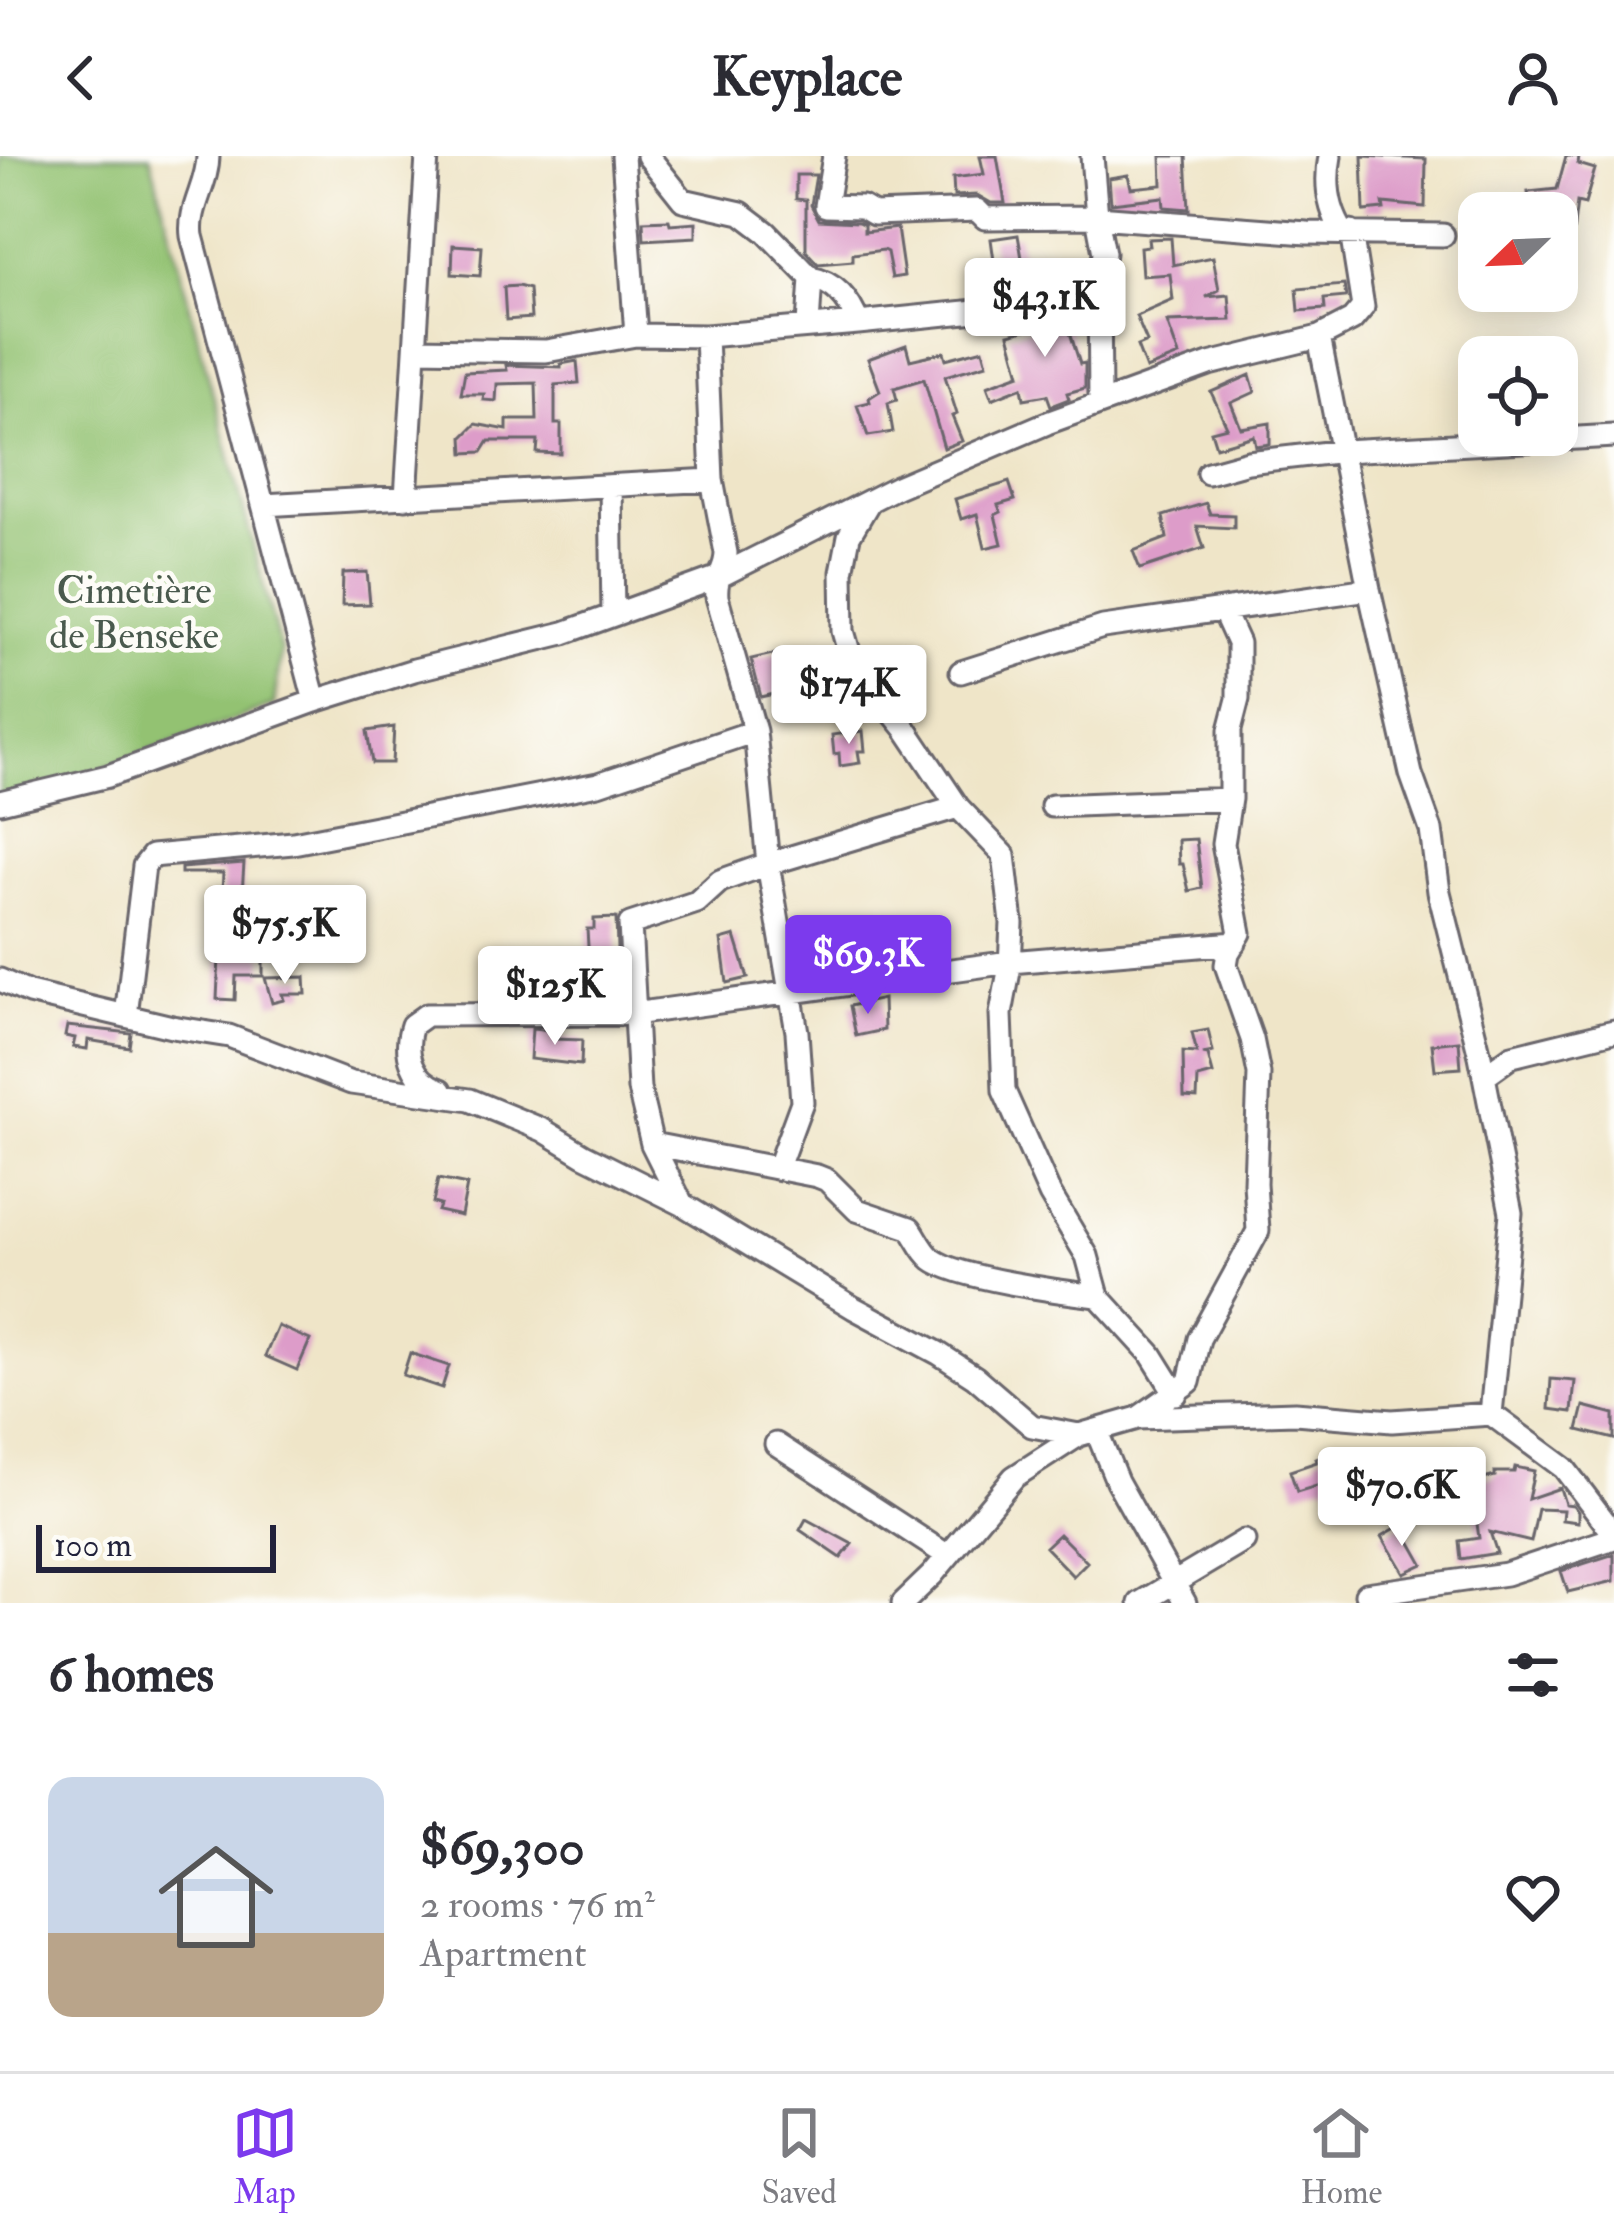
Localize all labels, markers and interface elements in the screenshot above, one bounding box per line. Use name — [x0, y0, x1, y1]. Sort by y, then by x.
text: Keyplace — [712, 44, 902, 112]
icon: back — [48, 45, 114, 111]
icon: person — [1500, 45, 1566, 111]
north arrow — [1458, 192, 1578, 312]
map controls — [1458, 192, 1578, 456]
pin: $43.1K — [947, 258, 1143, 360]
text: $43.1K — [992, 272, 1098, 321]
button: locate — [1458, 336, 1578, 456]
park label: Cimetière de Benseke — [49, 566, 219, 660]
pin: $174K — [765, 645, 933, 747]
text: $174K — [798, 659, 900, 708]
pin: $75.5K — [187, 885, 383, 987]
text: $75.5K — [231, 899, 339, 948]
pin: $69.3K — [770, 915, 966, 1017]
text: $69.3K — [812, 929, 924, 978]
pin: $125K — [471, 946, 639, 1048]
text: $125K — [505, 960, 605, 1009]
pin: $70.6K — [1304, 1447, 1500, 1549]
text: $70.6K — [1345, 1461, 1459, 1510]
scale bar — [36, 1519, 276, 1572]
text: 100 m — [54, 1525, 132, 1566]
icon: filters — [1500, 1642, 1566, 1708]
text: 6 homes — [48, 1643, 214, 1707]
text: $69,300 — [420, 1816, 585, 1880]
icon: home — [144, 1825, 288, 1969]
icon: heart — [1500, 1864, 1566, 1930]
text: 2 rooms · 76 m² — [420, 1880, 655, 1929]
text: Apartment — [420, 1929, 587, 1978]
tab: Map — [232, 2100, 298, 2213]
tab: Saved — [761, 2100, 837, 2213]
tab: Home — [1300, 2100, 1382, 2213]

